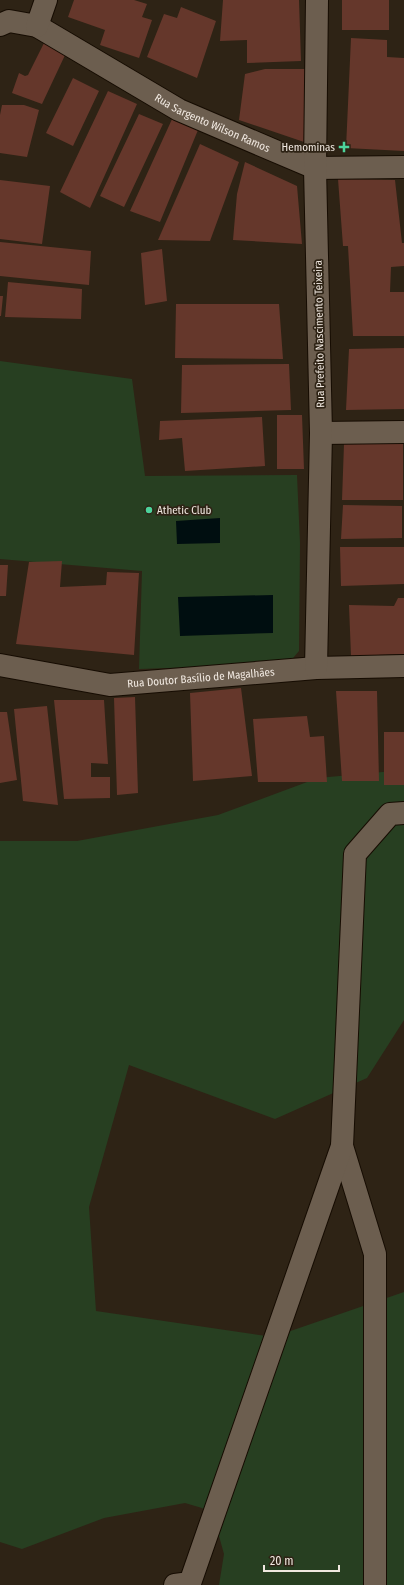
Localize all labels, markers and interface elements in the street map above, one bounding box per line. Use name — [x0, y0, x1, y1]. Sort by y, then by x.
street label: Rua Sargento Wilson Ramos — [152, 91, 272, 155]
place label: Hemominas — [282, 141, 335, 154]
marker: Hemominas — [338, 141, 350, 153]
street label: Rua Prefeito Nascimento Teixeira — [312, 260, 327, 408]
place label: Athetic Club — [157, 504, 211, 517]
marker: Athetic Club — [144, 505, 154, 515]
street label: Rua Doutor Basílio de Magalhães — [127, 665, 275, 691]
scale bar — [264, 1547, 339, 1573]
text: 20 m — [270, 1554, 294, 1568]

